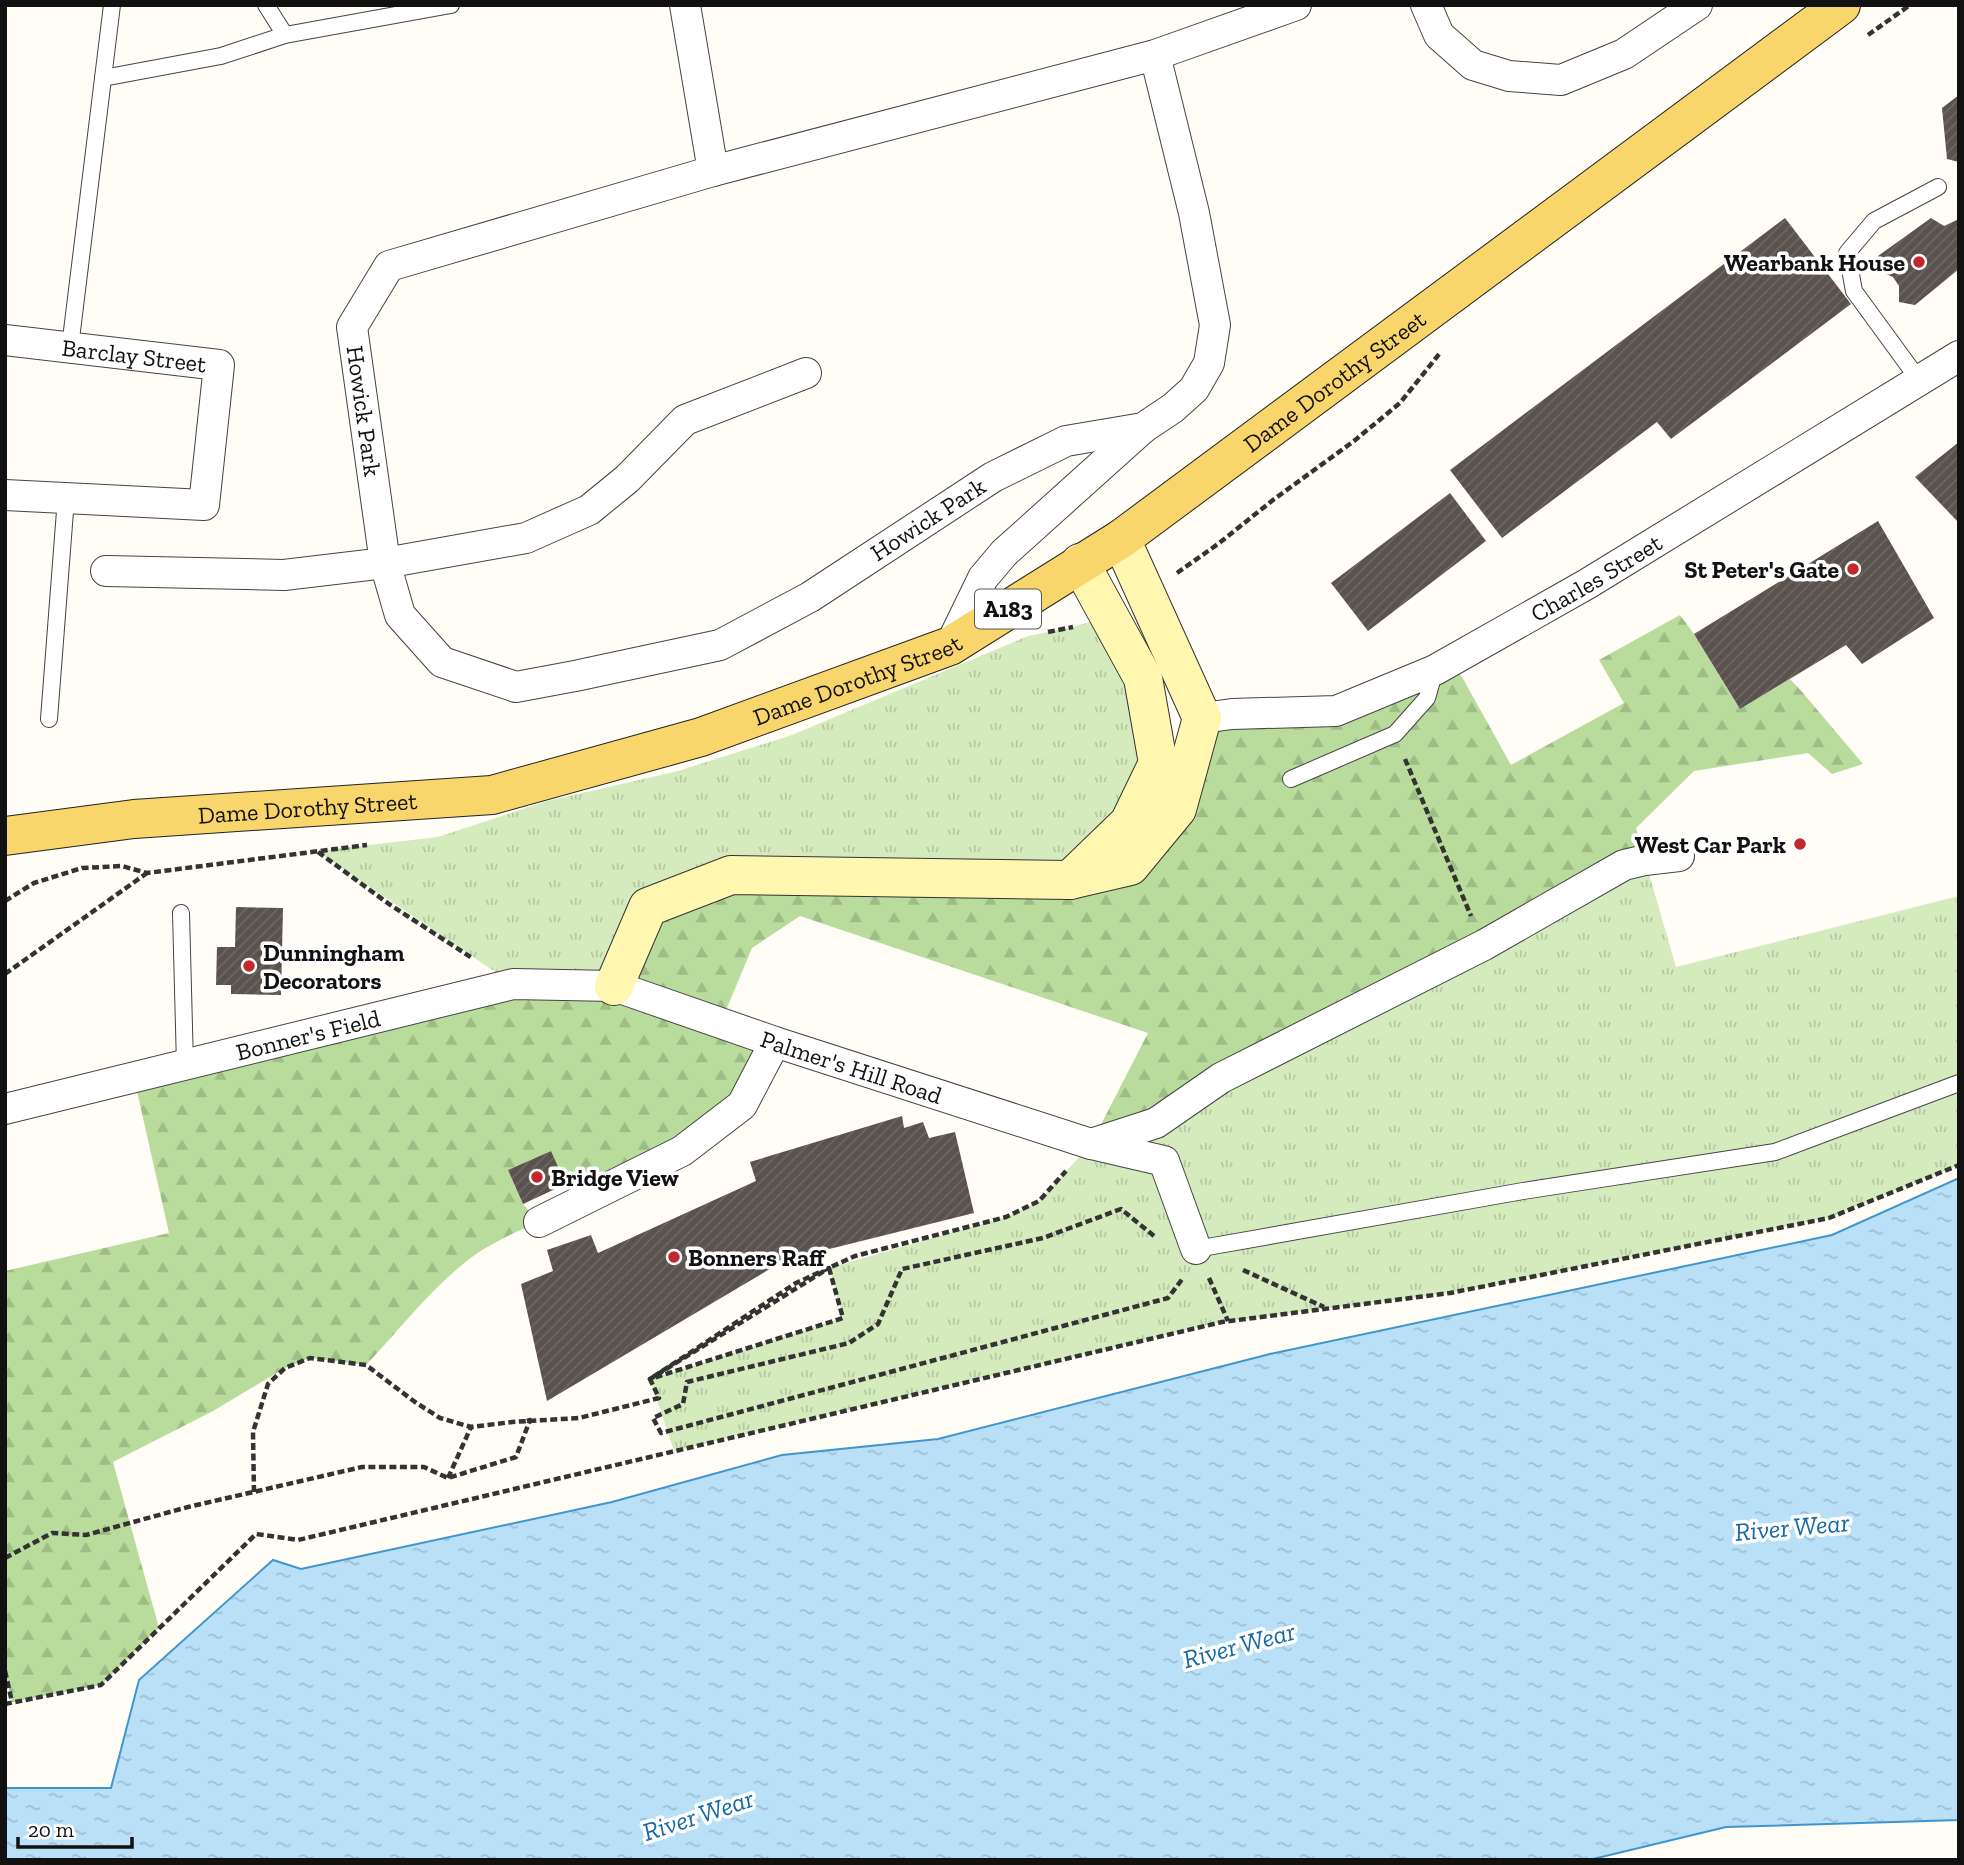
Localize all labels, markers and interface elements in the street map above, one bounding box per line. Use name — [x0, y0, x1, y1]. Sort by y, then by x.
place label: Wearbank House — [1724, 248, 1905, 277]
marker: Wearbank House — [1911, 254, 1927, 270]
street label: Dame Dorothy Street — [1237, 304, 1431, 458]
street label: Barclay Street — [60, 332, 208, 378]
street label: Howick Park — [340, 344, 388, 479]
street label: Howick Park — [865, 471, 991, 567]
street label: Charles Street — [1525, 527, 1667, 628]
place label: St Peter's Gate — [1684, 555, 1839, 584]
marker: St Peter's Gate — [1845, 561, 1861, 577]
road number: A183 — [975, 590, 1041, 628]
street label: Dame Dorothy Street — [749, 628, 967, 731]
street label: Dame Dorothy Street — [197, 786, 418, 829]
place label: West Car Park — [1635, 830, 1786, 859]
marker: West Car Park — [1792, 836, 1808, 852]
place label: Dunningham Decorators — [263, 938, 404, 995]
marker: Dunningham Decorators — [241, 958, 257, 974]
street label: Bonner's Field — [233, 1003, 383, 1066]
street label: Palmer's Hill Road — [757, 1024, 946, 1110]
place label: Bridge View — [551, 1163, 680, 1192]
marker: Bridge View — [529, 1169, 545, 1185]
place label: Bonners Raff — [688, 1243, 827, 1272]
marker: Bonners Raff — [666, 1249, 682, 1265]
water label: River Wear — [1733, 1506, 1851, 1548]
water label: River Wear — [1179, 1615, 1299, 1675]
water label: River Wear — [638, 1782, 758, 1848]
scale bar — [18, 1806, 131, 1850]
text: 20 m — [28, 1817, 74, 1842]

